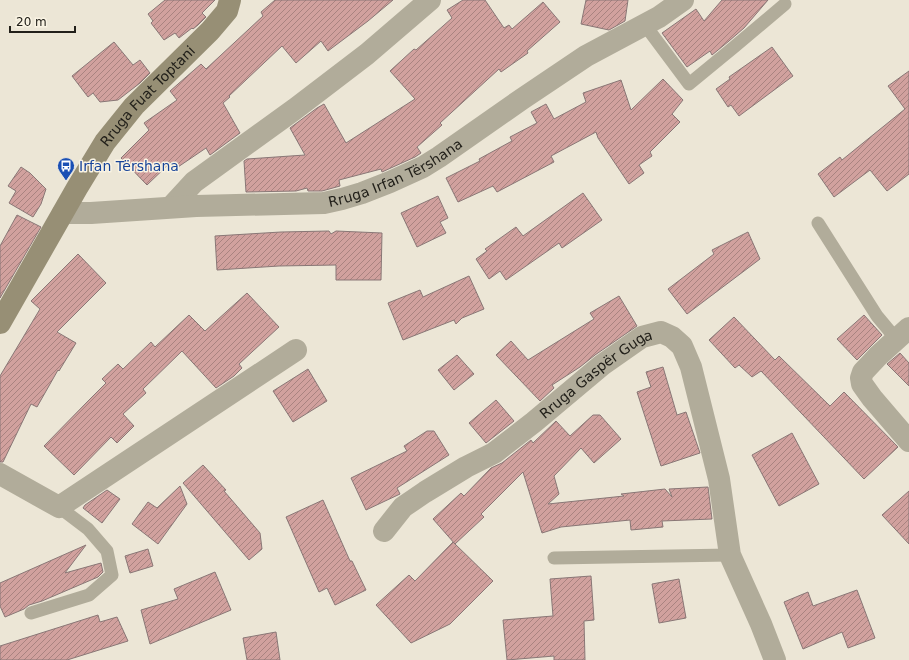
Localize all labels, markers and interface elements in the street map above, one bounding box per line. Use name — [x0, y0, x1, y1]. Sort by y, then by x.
scale bar — [10, 8, 75, 34]
text: 20 m — [16, 15, 47, 29]
street label: Rruga Fuat Toptani — [97, 43, 198, 149]
street label: Rruga Irfan Tërshana — [327, 135, 465, 210]
bus stop icon: Irfan Tërshana — [56, 156, 76, 181]
place label: Irfan Tërshana — [79, 158, 179, 174]
street label: Rruga Gaspër Guga — [536, 327, 654, 422]

